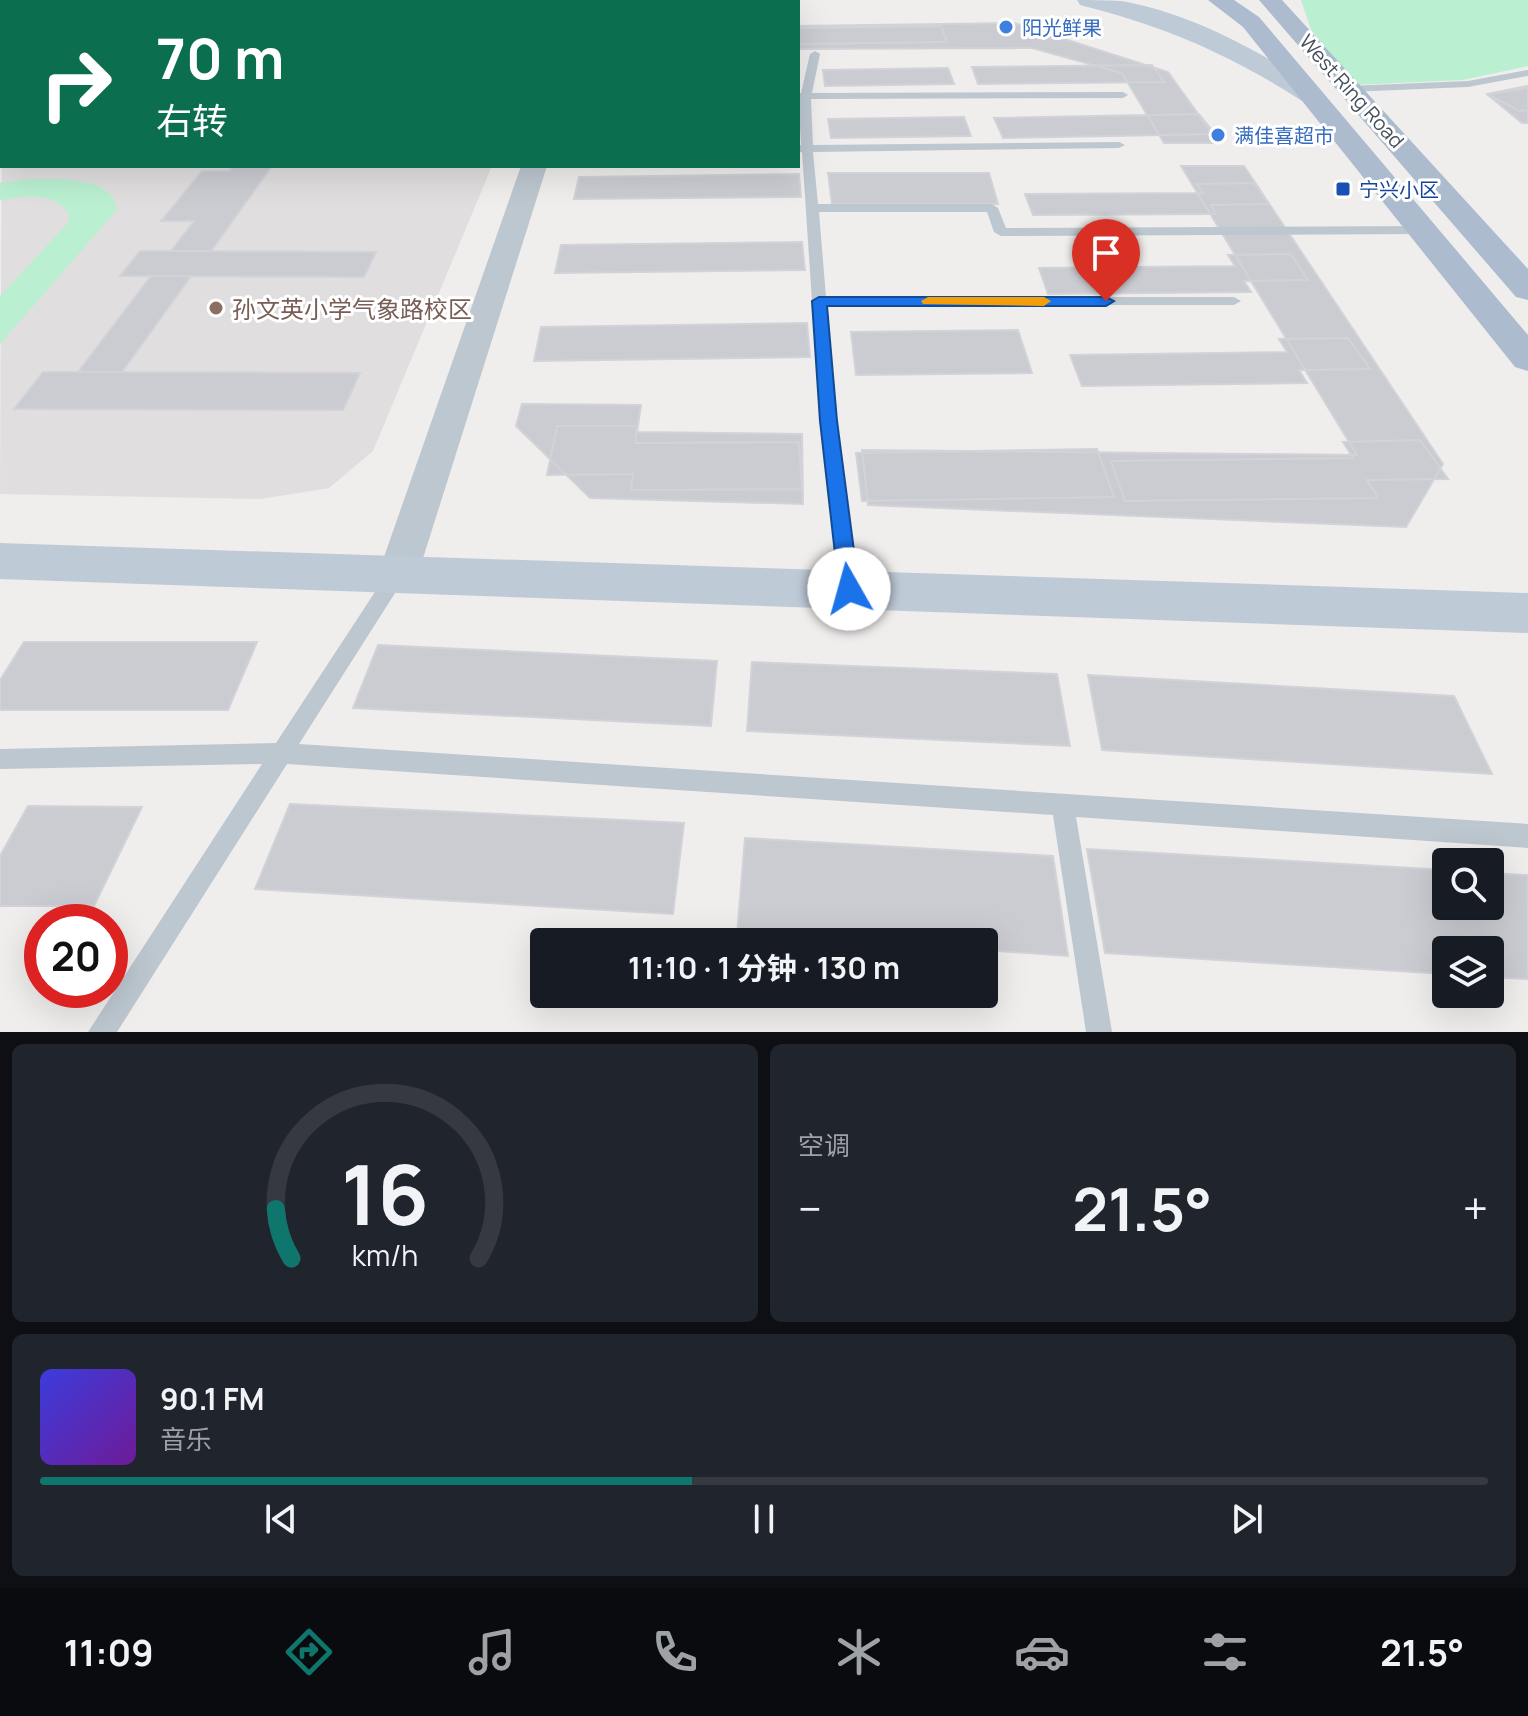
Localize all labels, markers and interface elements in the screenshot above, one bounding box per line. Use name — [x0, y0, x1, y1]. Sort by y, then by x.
place label: 阳光鲜果 — [1022, 14, 1102, 41]
marker: 阳光鲜果 — [997, 18, 1015, 36]
text: 70 m — [156, 19, 284, 96]
street label: West Ring Road — [1294, 28, 1410, 154]
icon: right — [24, 32, 128, 136]
text: 右转 — [156, 96, 228, 145]
place label: 满佳喜超市 — [1234, 122, 1334, 149]
marker: 满佳喜超市 — [1209, 126, 1227, 144]
place label: 宁兴小区 — [1359, 176, 1439, 203]
marker: 宁兴小区 — [1334, 180, 1352, 198]
pin — [1072, 219, 1140, 301]
icon: arrive — [1084, 231, 1128, 275]
place label: 孙文英小学气象路校区 — [232, 292, 472, 325]
marker: 孙文英小学气象路校区 — [207, 299, 225, 317]
position arrow — [807, 547, 891, 631]
map controls — [1432, 848, 1504, 1008]
button: search — [1432, 848, 1504, 920]
speed limit sign: 20 — [24, 904, 128, 1008]
button: layers — [1432, 936, 1504, 1008]
text: 11:10 · 1 分钟 · 130 m — [628, 947, 900, 988]
text: 空调 — [798, 1127, 850, 1163]
text: 16 — [341, 1136, 429, 1250]
text: 21.5° — [1072, 1167, 1212, 1249]
text: − — [798, 1178, 822, 1238]
text: + — [1463, 1178, 1488, 1238]
text: km/h — [352, 1236, 418, 1275]
text: 90.1 FM — [160, 1378, 264, 1419]
text: 音乐 — [160, 1421, 212, 1457]
icon: previous — [259, 1497, 303, 1541]
icon: pause — [742, 1497, 786, 1541]
icon: next — [1225, 1497, 1269, 1541]
icon: directions — [281, 1624, 337, 1680]
icon: music — [464, 1624, 520, 1680]
icon: phone — [647, 1624, 703, 1680]
icon: climate — [831, 1624, 887, 1680]
icon: car — [1014, 1624, 1070, 1680]
icon: filters — [1197, 1624, 1253, 1680]
text: 11:09 — [64, 1628, 154, 1677]
text: 21.5° — [1380, 1628, 1464, 1677]

